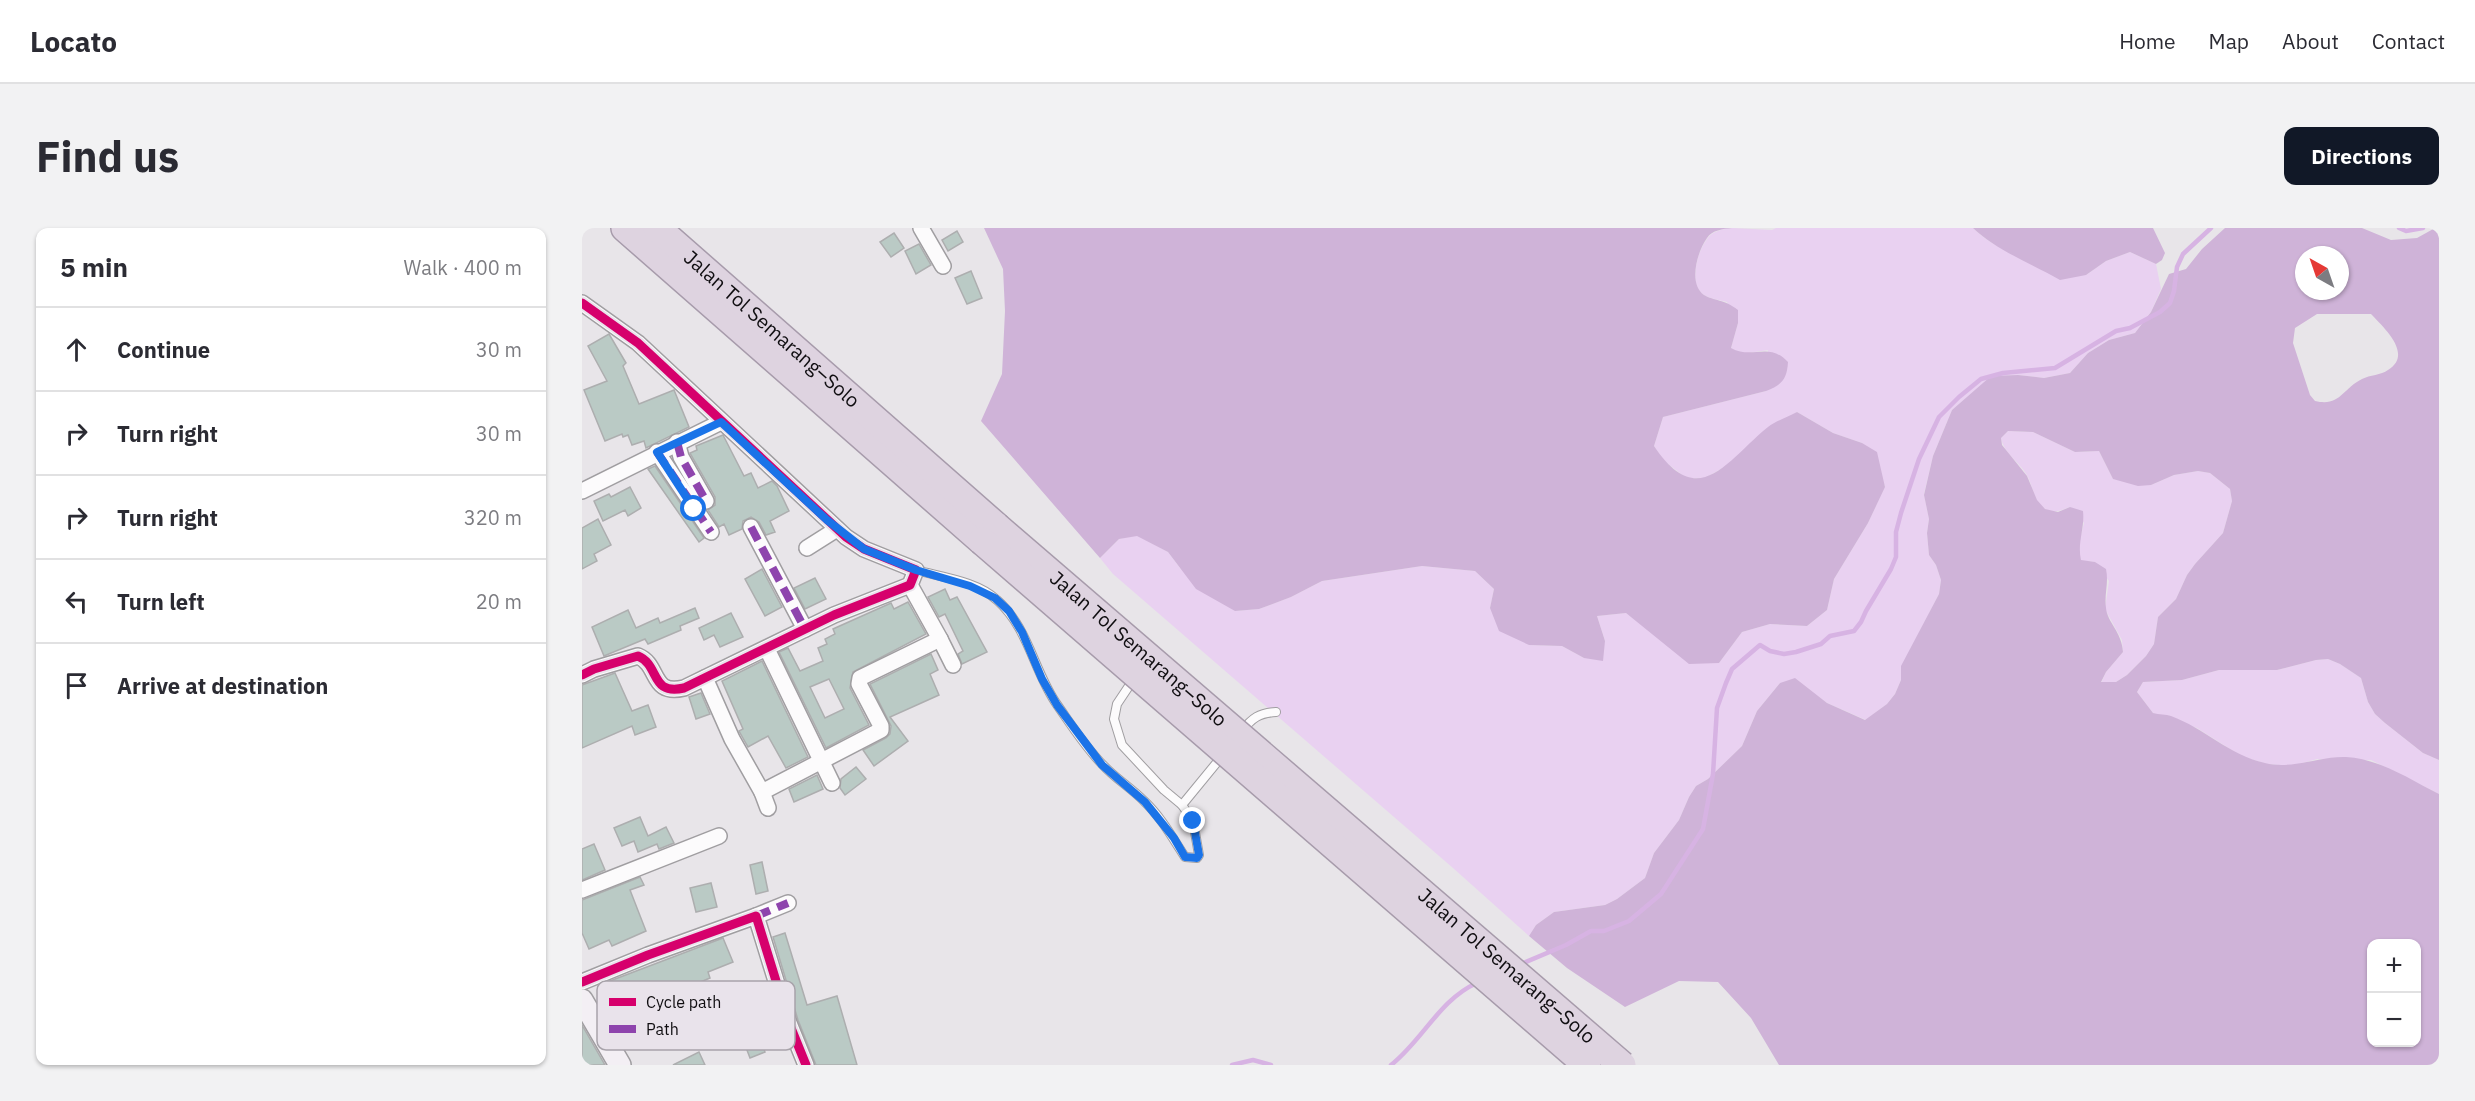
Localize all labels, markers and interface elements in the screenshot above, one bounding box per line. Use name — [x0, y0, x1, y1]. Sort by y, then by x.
text: Locato — [30, 23, 117, 60]
text: Home — [2119, 27, 2176, 55]
text: Map — [2209, 27, 2249, 55]
text: About — [2282, 27, 2339, 55]
text: Contact — [2372, 27, 2445, 55]
button: Directions — [2284, 127, 2439, 185]
text: Find us — [36, 129, 179, 184]
street label: Jalan Tol Semarang–Solo — [678, 244, 866, 413]
north arrow — [2295, 246, 2349, 300]
text: 5 min — [60, 250, 128, 284]
text: Walk · 400 m — [404, 254, 522, 281]
icon: ahead — [60, 333, 93, 366]
text: Continue — [117, 335, 210, 364]
text: 30 m — [476, 336, 522, 363]
icon: right — [60, 417, 93, 450]
text: Turn right — [117, 419, 218, 448]
text: 30 m — [476, 420, 522, 447]
route start — [680, 495, 706, 521]
icon: right — [60, 501, 93, 534]
text: Turn right — [117, 503, 218, 532]
text: 320 m — [464, 504, 522, 531]
street label: Jalan Tol Semarang–Solo — [1044, 564, 1233, 732]
icon: left — [60, 585, 93, 618]
text: Turn left — [117, 587, 205, 616]
text: 20 m — [476, 588, 522, 615]
icon: arrive — [60, 669, 93, 702]
text: Arrive at destination — [117, 671, 328, 700]
route end — [1179, 807, 1205, 833]
street label: Jalan Tol Semarang–Solo — [1413, 881, 1602, 1049]
map controls — [2367, 939, 2421, 1047]
button: + — [2367, 939, 2421, 993]
legend — [597, 981, 795, 1050]
text: Cycle path — [646, 992, 721, 1012]
button: − — [2367, 993, 2421, 1047]
text: Path — [646, 1019, 679, 1039]

